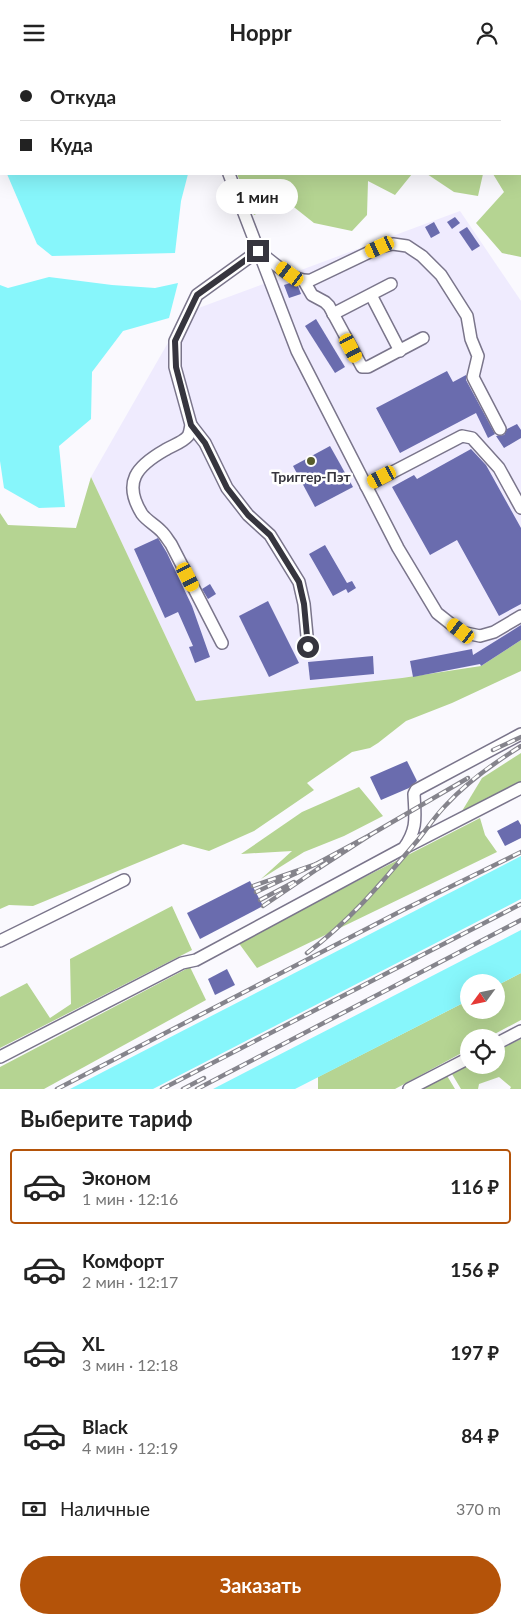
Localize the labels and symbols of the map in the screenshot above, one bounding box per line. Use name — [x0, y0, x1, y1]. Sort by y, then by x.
callout: 1 мин — [217, 179, 299, 213]
car — [363, 234, 396, 260]
route end — [247, 240, 269, 262]
car — [273, 259, 306, 289]
car — [337, 331, 364, 365]
marker: Триггер-Пэт — [305, 455, 317, 467]
car — [365, 464, 398, 490]
place label: Триггер-Пэт — [271, 468, 351, 485]
car — [174, 560, 201, 594]
car — [444, 616, 477, 646]
route start — [297, 636, 319, 658]
north arrow — [460, 974, 505, 1019]

